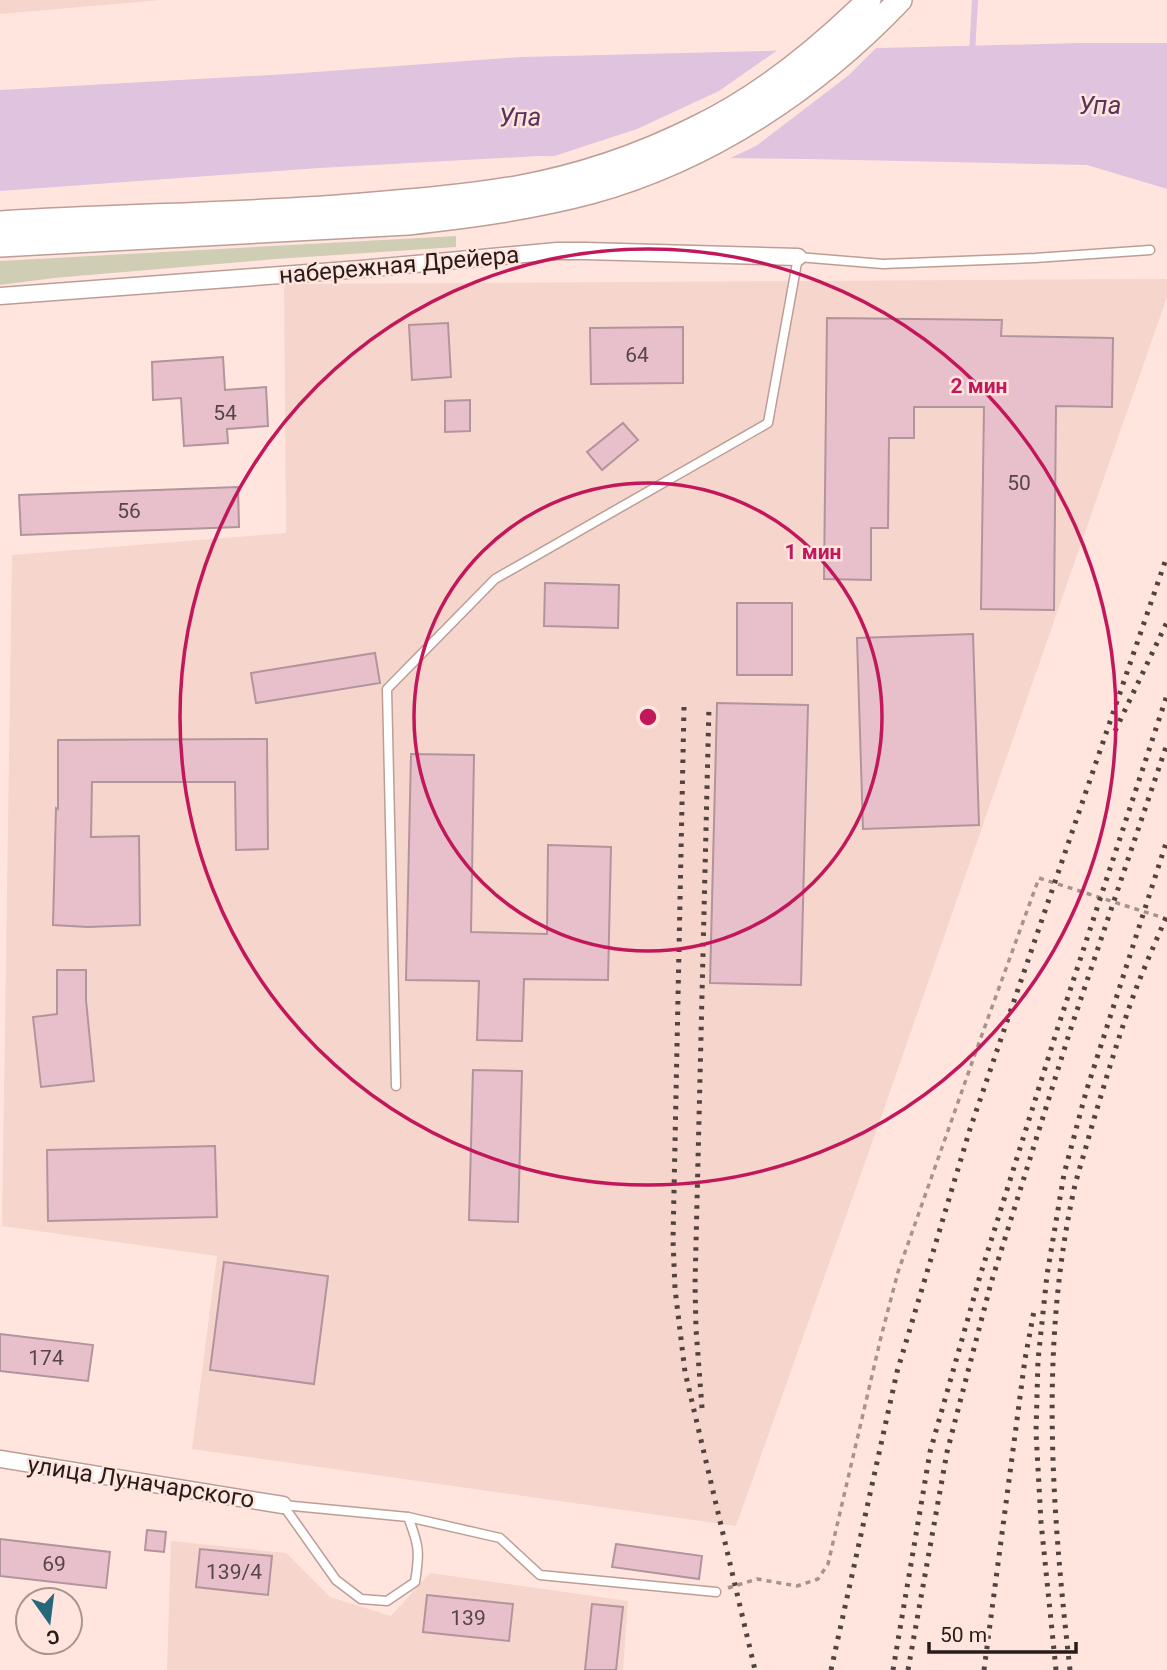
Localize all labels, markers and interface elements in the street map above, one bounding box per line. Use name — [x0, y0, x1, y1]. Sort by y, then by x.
water label: Упа — [1079, 90, 1121, 120]
water label: Упа — [498, 102, 542, 132]
street label: набережная Дрейера — [278, 241, 520, 289]
house number: 64 — [625, 343, 649, 367]
text: 2 мин — [951, 374, 1008, 398]
house number: 54 — [213, 401, 237, 425]
house number: 50 — [1007, 471, 1031, 495]
house number: 56 — [117, 499, 141, 523]
text: 1 мин — [785, 540, 842, 564]
centre of rings — [636, 705, 660, 729]
house number: 174 — [28, 1346, 64, 1370]
street label: улица Луначарского — [26, 1450, 256, 1514]
house number: 69 — [42, 1552, 66, 1576]
house number: 139/4 — [206, 1560, 262, 1584]
north arrow — [14, 1586, 84, 1656]
house number: 139 — [450, 1606, 486, 1630]
scale bar — [929, 1610, 1076, 1654]
text: 50 m — [940, 1623, 987, 1647]
text: С — [44, 1624, 62, 1650]

